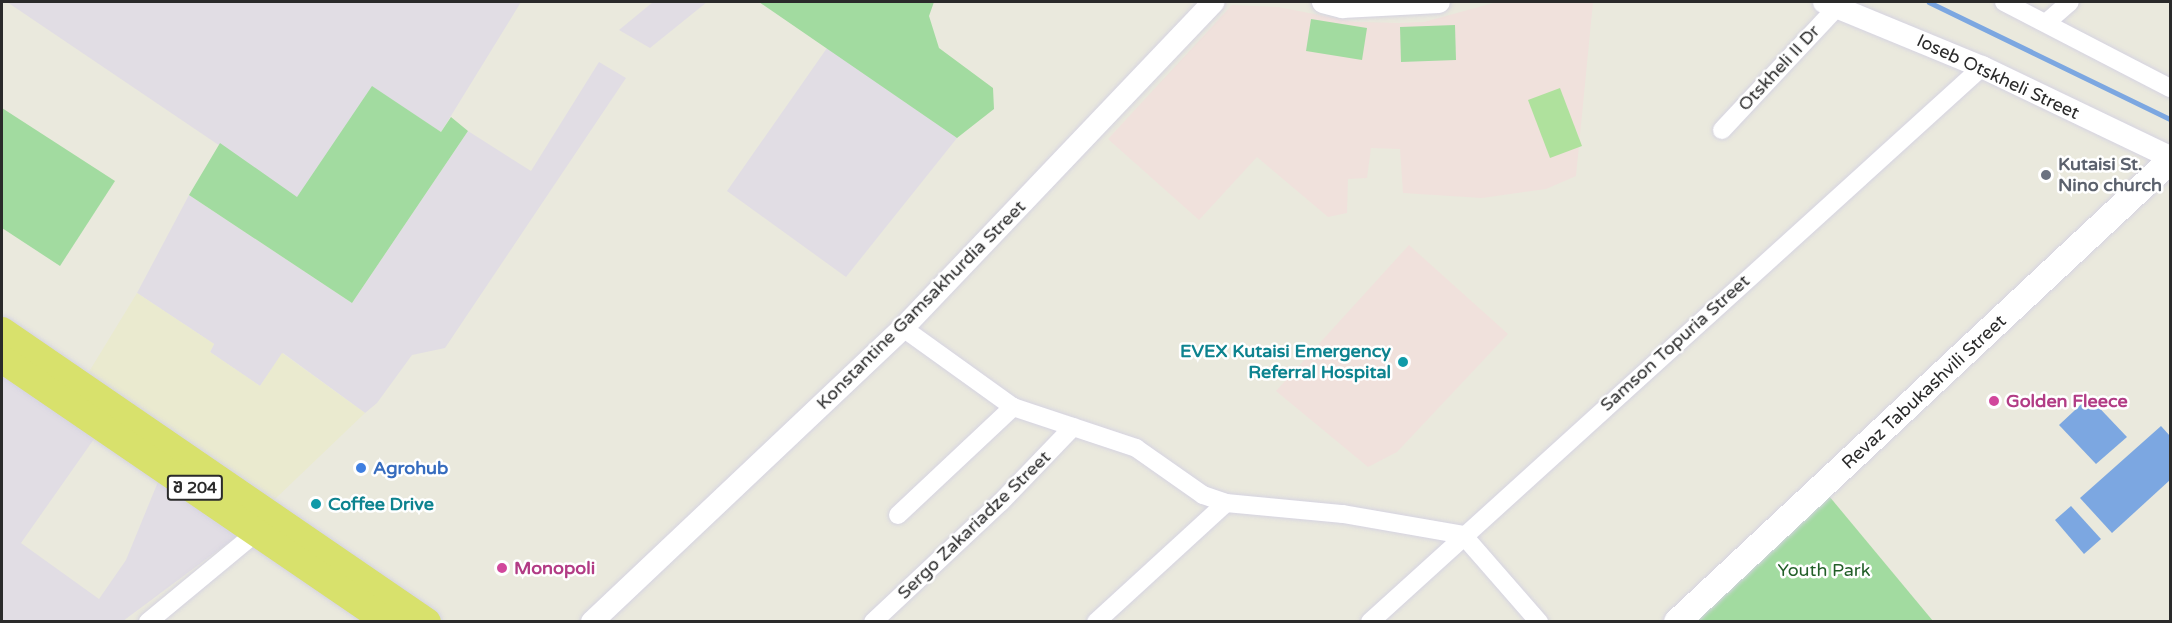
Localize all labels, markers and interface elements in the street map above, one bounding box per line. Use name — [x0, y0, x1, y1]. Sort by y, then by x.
street label: Otskheli II Dr — [1734, 20, 1824, 116]
street label: Ioseb Otskheli Street — [1913, 30, 2083, 124]
place label: Kutaisi St. Nino church — [2058, 154, 2162, 196]
marker: Kutaisi St. Nino church — [2039, 168, 2053, 182]
street label: Konstantine Gamsakhurdia Street — [812, 196, 1030, 414]
street label: Samson Topuria Street — [1596, 270, 1754, 416]
street label: Revaz Tabukashvili Street — [1838, 310, 2010, 474]
place label: EVEX Kutaisi Emergency Referral Hospital — [1180, 341, 1391, 384]
marker: EVEX Kutaisi Emergency Referral Hospital — [1396, 355, 1410, 369]
place label: Golden Fleece — [2006, 390, 2128, 412]
marker: Golden Fleece — [1987, 394, 2001, 408]
street label: Sergo Zakariadze Street — [893, 446, 1055, 604]
place label: Agrohub — [373, 457, 448, 479]
marker: Agrohub — [354, 461, 368, 475]
road number: შ 204 — [166, 475, 224, 501]
place label: Coffee Drive — [328, 493, 434, 515]
marker: Coffee Drive — [309, 497, 323, 511]
place label: Monopoli — [514, 557, 595, 579]
park label: Youth Park — [1777, 559, 1871, 581]
marker: Monopoli — [495, 561, 509, 575]

